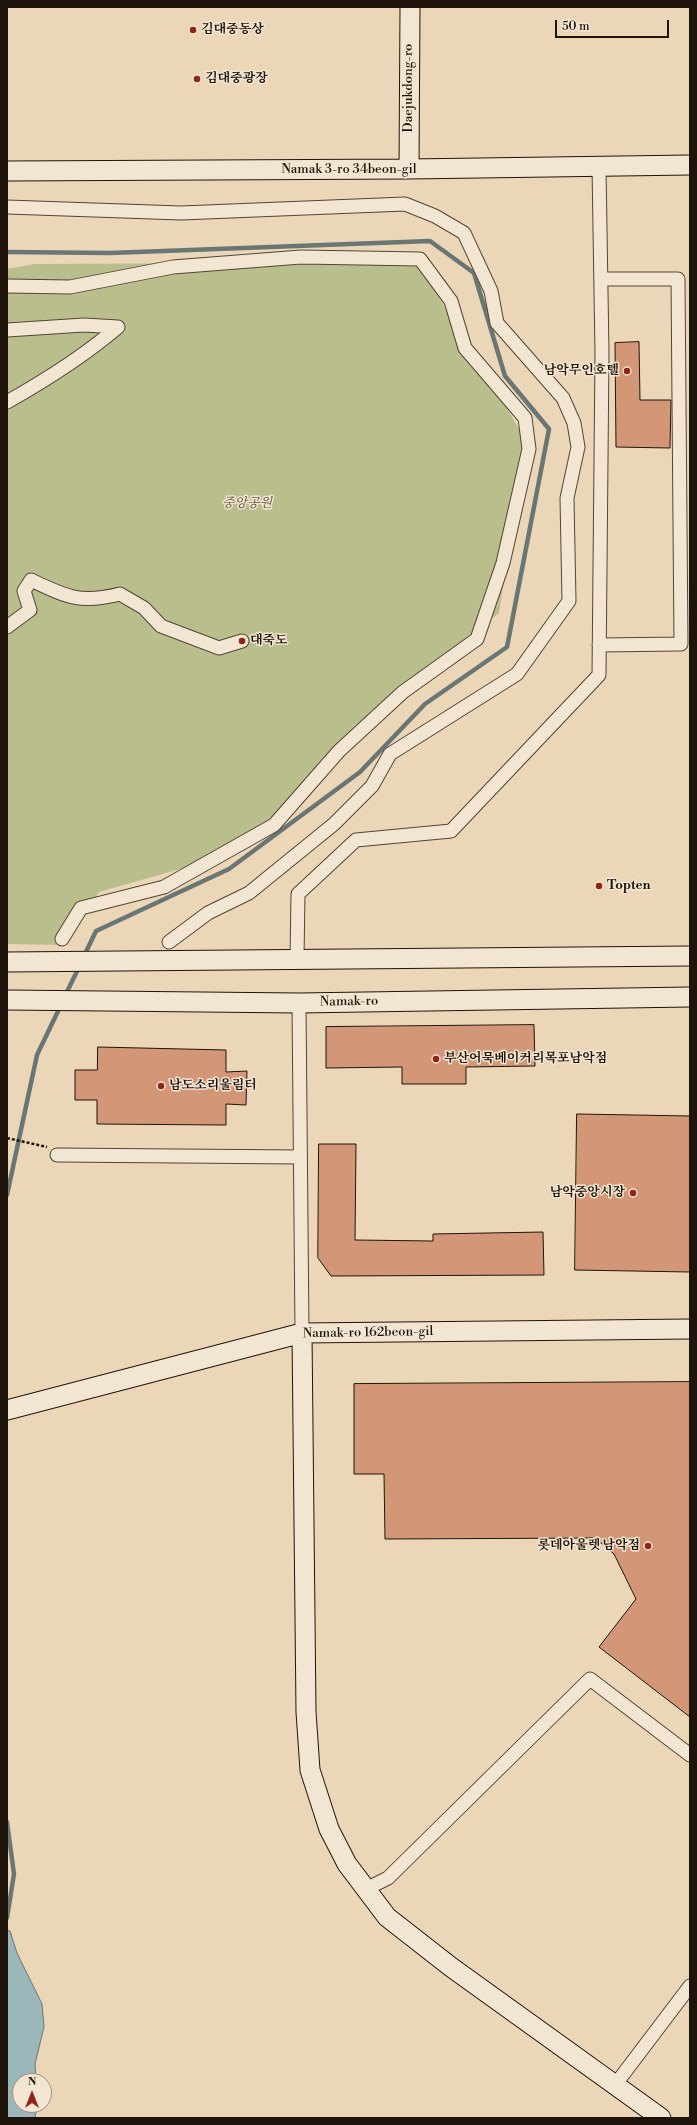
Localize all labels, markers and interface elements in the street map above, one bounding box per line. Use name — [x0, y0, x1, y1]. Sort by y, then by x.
scale bar — [557, 12, 671, 38]
text: 50 m — [562, 19, 590, 34]
place label: 김대중동상 — [201, 22, 264, 38]
marker: 김대중동상 — [188, 25, 198, 35]
street label: Daejukdong-ro — [401, 44, 417, 132]
place label: 김대중광장 — [205, 71, 268, 87]
marker: 김대중광장 — [192, 74, 202, 84]
street label: Namak 3-ro 34beon-gil — [281, 162, 417, 178]
place label: 남악무인호텔 — [544, 363, 619, 379]
marker: 남악무인호텔 — [622, 366, 632, 376]
park label: 중앙공원 — [222, 496, 272, 512]
place label: 대죽도 — [250, 633, 288, 649]
marker: 대죽도 — [237, 636, 247, 646]
place label: Topten — [607, 878, 651, 894]
marker: Topten — [594, 881, 604, 891]
street label: Namak-ro — [320, 994, 378, 1010]
place label: 부산어묵베이커리목포남악점 — [444, 1051, 607, 1067]
marker: 부산어묵베이커리목포남악점 — [431, 1054, 441, 1064]
place label: 남도소리울림터 — [169, 1078, 257, 1094]
marker: 남도소리울림터 — [156, 1081, 166, 1091]
place label: 남악중앙시장 — [550, 1185, 625, 1201]
marker: 남악중앙시장 — [628, 1188, 638, 1198]
street label: Namak-ro 162beon-gil — [303, 1324, 433, 1342]
place label: 롯데아울렛 남악점 — [537, 1538, 640, 1554]
marker: 롯데아울렛 남악점 — [643, 1541, 653, 1551]
north arrow — [12, 2073, 52, 2113]
text: N — [28, 2075, 36, 2089]

